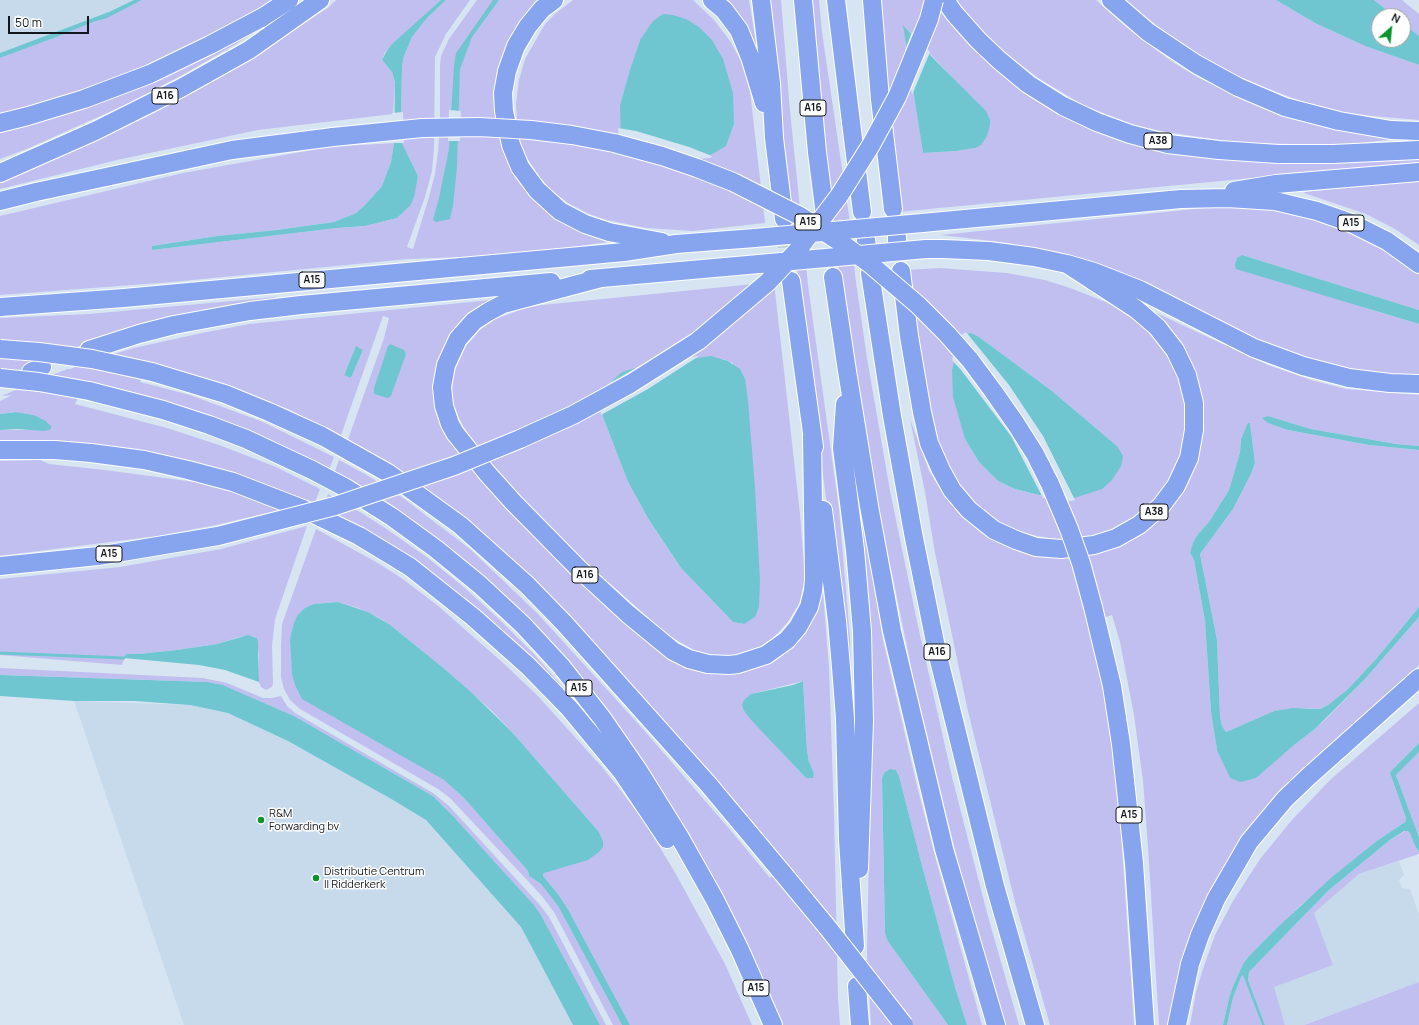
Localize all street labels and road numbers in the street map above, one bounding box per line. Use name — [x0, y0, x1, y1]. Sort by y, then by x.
road number: A16 — [152, 88, 178, 104]
road number: A16 — [800, 100, 826, 116]
road number: A38 — [1144, 133, 1172, 149]
road number: A15 — [795, 214, 821, 230]
road number: A15 — [1338, 215, 1364, 231]
road number: A15 — [299, 272, 325, 288]
road number: A38 — [1140, 504, 1168, 520]
road number: A15 — [96, 546, 122, 562]
road number: A16 — [572, 567, 598, 583]
road number: A16 — [924, 644, 950, 660]
road number: A15 — [566, 680, 592, 696]
road number: A15 — [1116, 807, 1142, 823]
road number: A15 — [743, 980, 769, 996]

